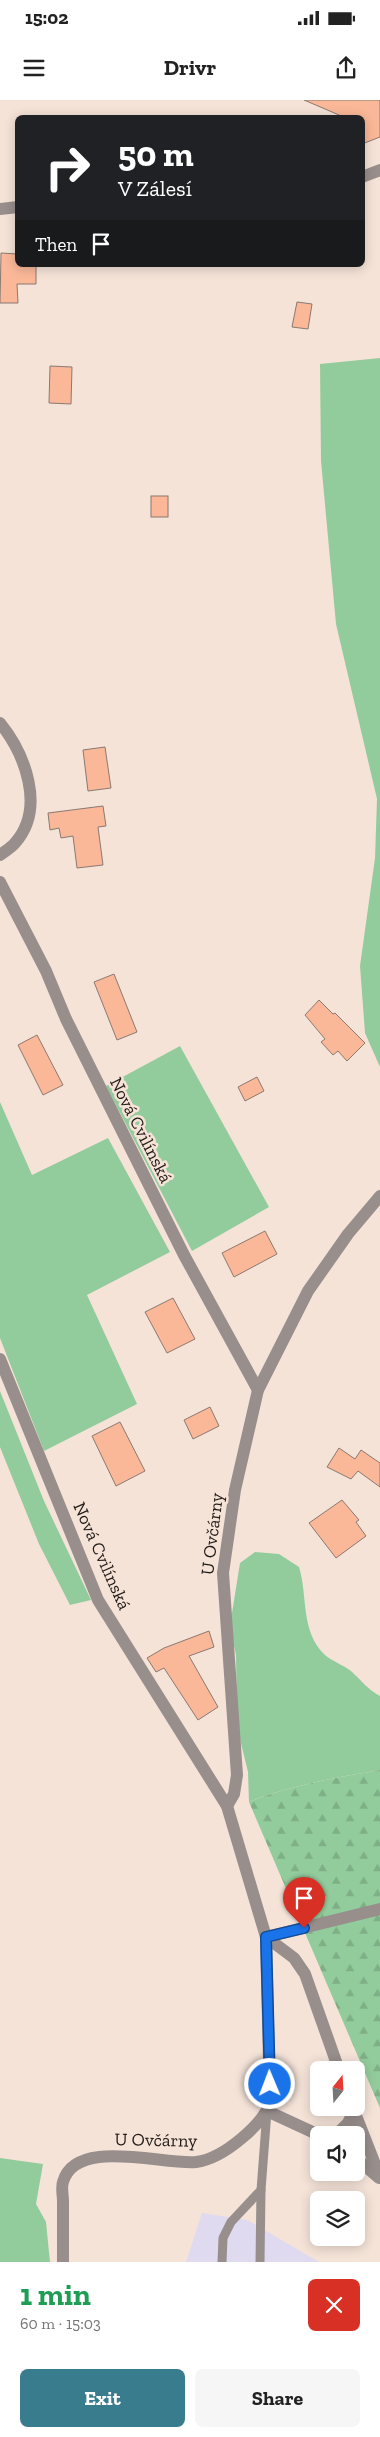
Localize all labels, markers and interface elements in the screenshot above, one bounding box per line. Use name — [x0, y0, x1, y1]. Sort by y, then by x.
text: 15:02 — [25, 6, 68, 29]
icon: menu — [20, 54, 48, 82]
text: Drivr — [164, 54, 216, 81]
icon: share — [332, 54, 360, 82]
text: 50 m — [118, 133, 194, 175]
icon: right — [35, 135, 100, 200]
text: V Zálesí — [118, 175, 192, 202]
icon: arrive — [87, 230, 115, 258]
text: Then — [35, 233, 77, 256]
street label: Nová Cvilínská — [105, 1073, 177, 1187]
street label: U Ovčárny — [196, 1491, 228, 1576]
street label: Nová Cvilínská — [68, 1499, 136, 1614]
pin — [283, 1877, 325, 1928]
icon: arrive — [290, 1884, 318, 1912]
position arrow — [243, 2057, 295, 2109]
north arrow — [310, 2061, 365, 2116]
map controls — [310, 2061, 365, 2246]
button: sound — [310, 2126, 365, 2181]
street label: U Ovčárny — [114, 2128, 198, 2152]
button: layers — [310, 2191, 365, 2246]
text: 1 min — [20, 2277, 91, 2313]
button: close — [308, 2279, 360, 2331]
text: 60 m · 15:03 — [20, 2314, 101, 2333]
button: Exit — [20, 2369, 185, 2427]
button: Share — [195, 2369, 360, 2427]

